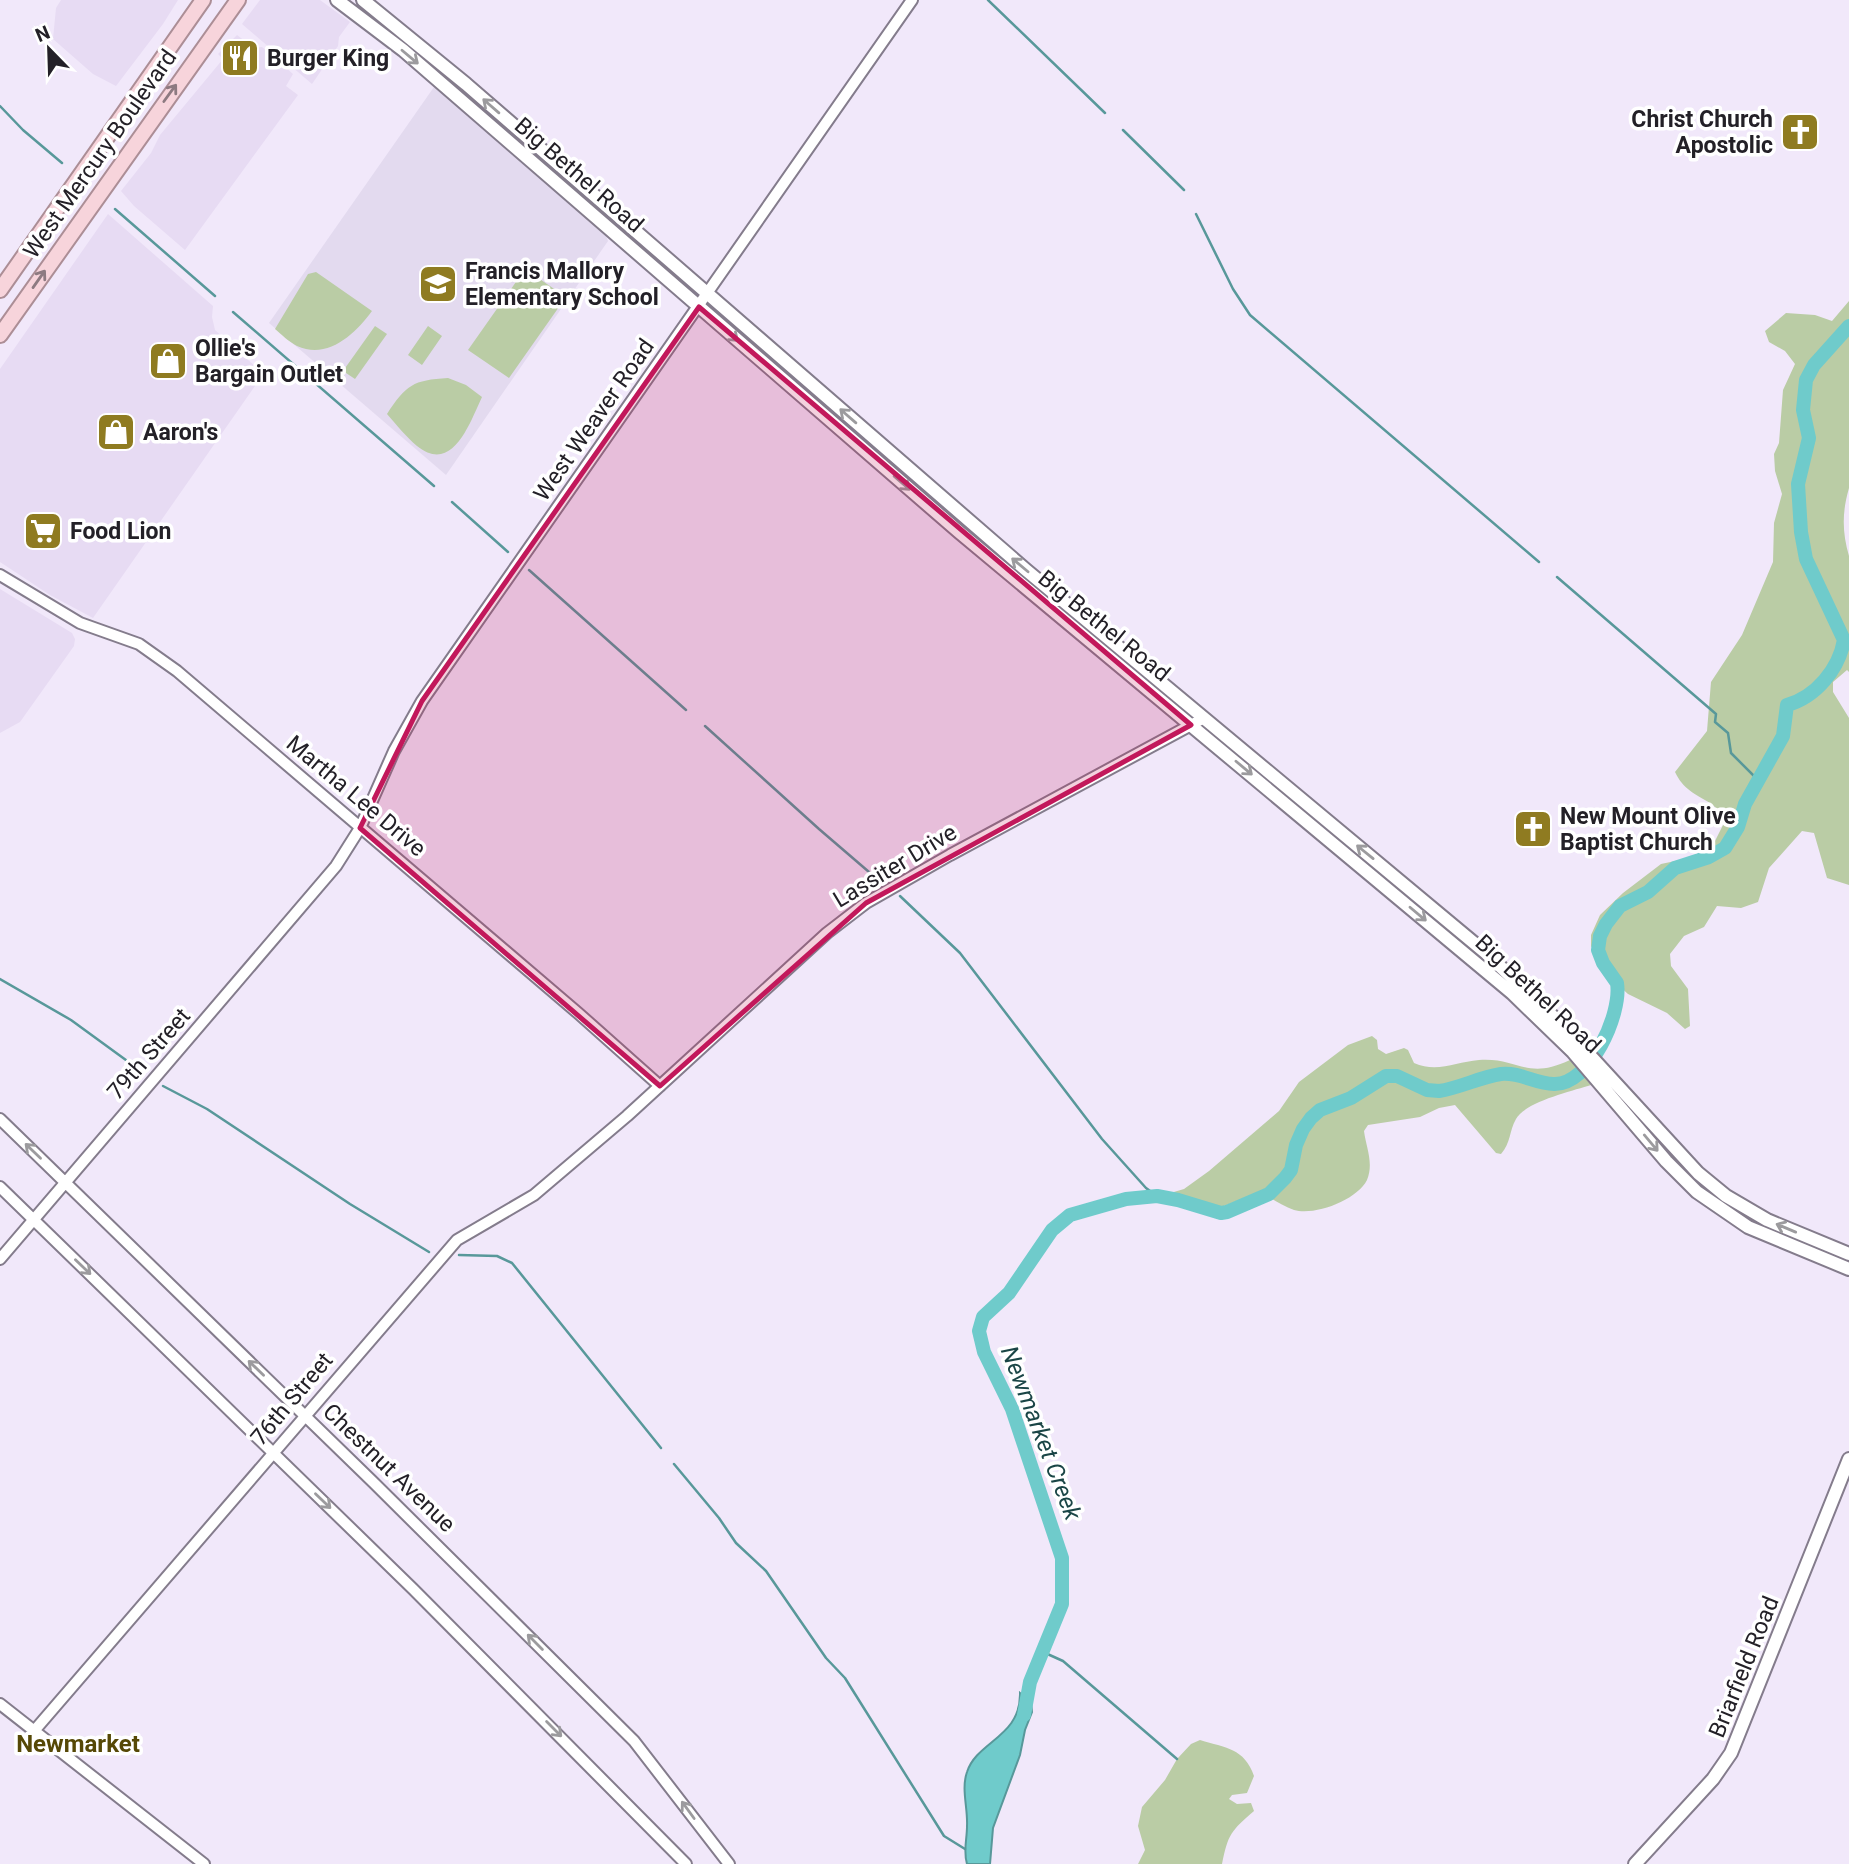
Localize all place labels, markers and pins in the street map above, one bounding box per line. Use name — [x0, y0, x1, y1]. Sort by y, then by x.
restaurant icon: Burger King — [219, 37, 261, 79]
place label: Burger King — [267, 45, 389, 72]
place label: Christ Church Apostolic — [1631, 106, 1773, 159]
church icon: Christ Church Apostolic — [1779, 111, 1821, 153]
place label: Francis Mallory Elementary School — [465, 258, 659, 311]
school or university icon: Francis Mallory Elementary School — [417, 263, 459, 305]
place label: Ollie's Bargain Outlet — [195, 335, 343, 388]
shop icon: Ollie's Bargain Outlet — [147, 340, 189, 382]
shop icon: Aaron's — [95, 411, 137, 453]
place label: Aaron's — [143, 419, 218, 446]
supermarket icon: Food Lion — [22, 510, 64, 552]
place label: Food Lion — [70, 518, 171, 545]
place label: New Mount Olive Baptist Church — [1560, 803, 1736, 856]
church icon: New Mount Olive Baptist Church — [1512, 808, 1554, 850]

